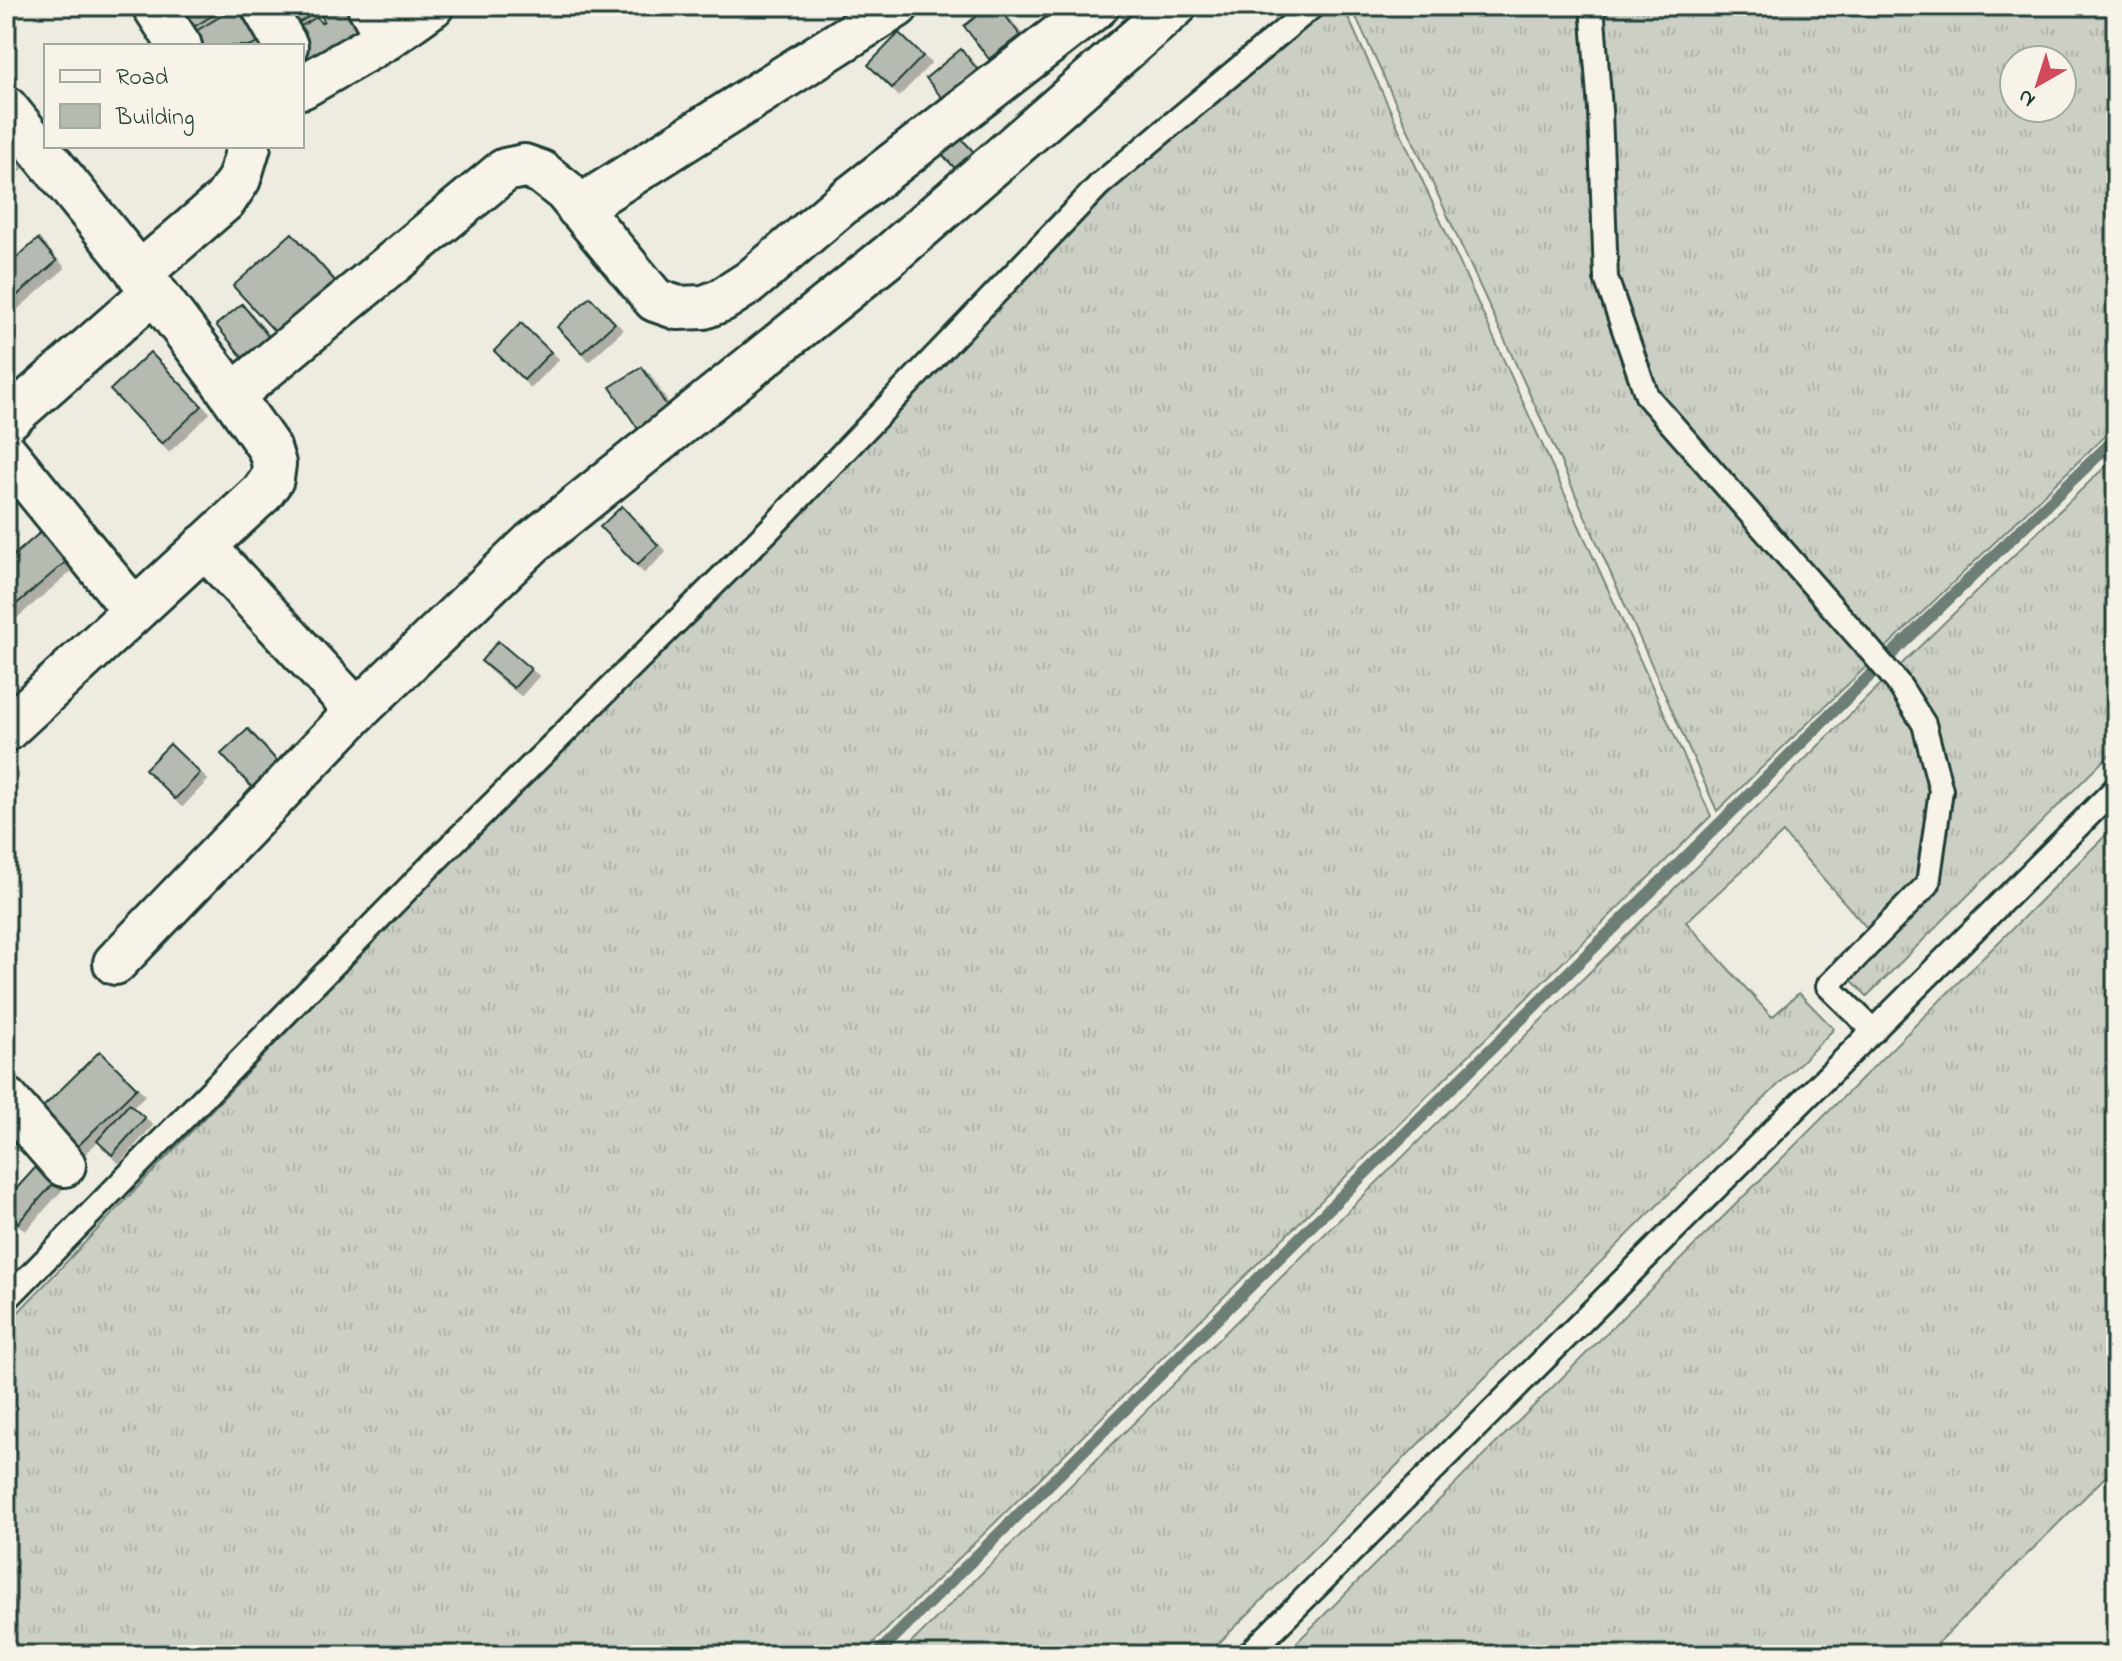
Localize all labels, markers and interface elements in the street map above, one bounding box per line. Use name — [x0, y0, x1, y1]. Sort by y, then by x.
legend — [44, 44, 304, 148]
north arrow — [1998, 44, 2078, 124]
text: Road — [116, 61, 169, 96]
text: N — [2011, 80, 2043, 114]
text: Building — [115, 101, 195, 136]

